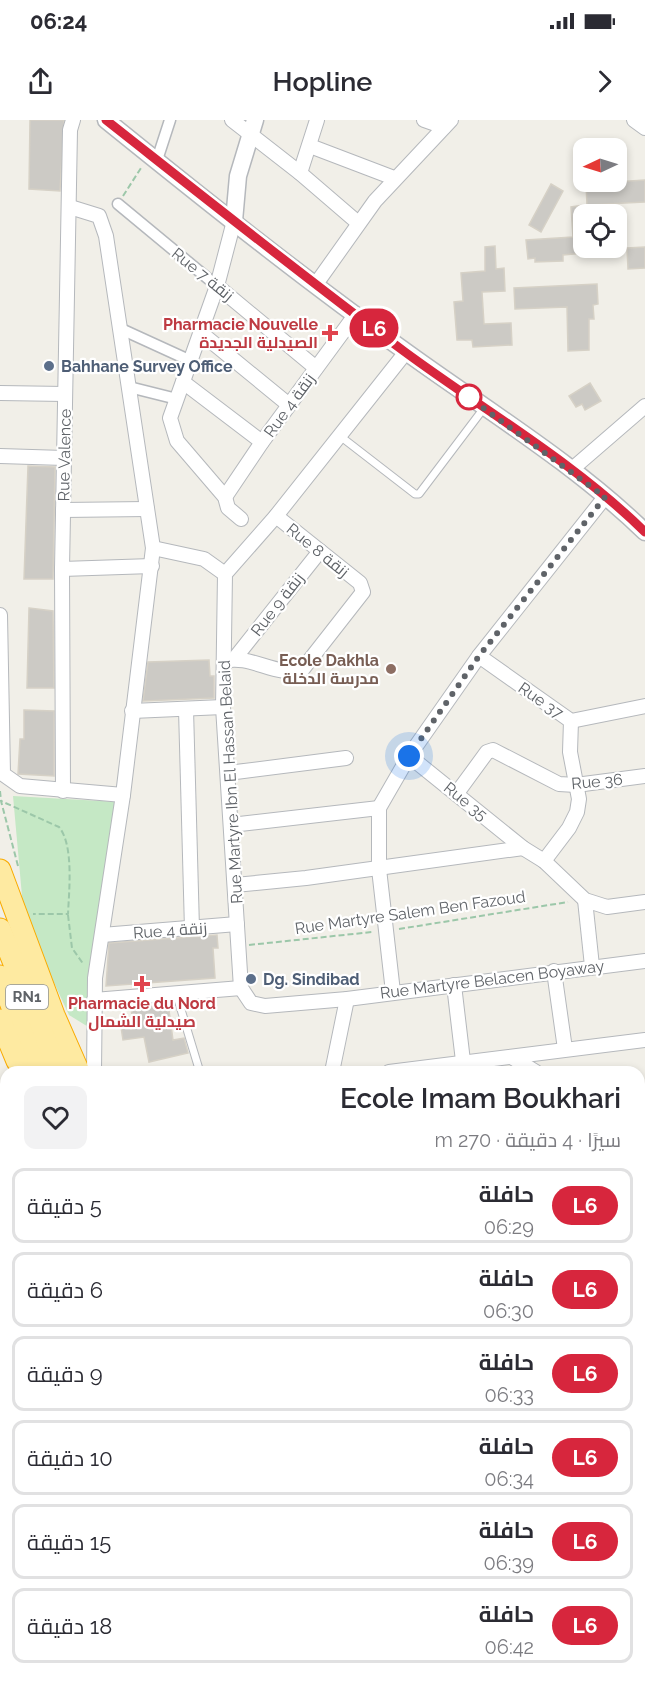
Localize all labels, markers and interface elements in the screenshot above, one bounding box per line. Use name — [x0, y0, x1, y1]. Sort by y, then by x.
text: 06:24 — [30, 8, 87, 34]
icon: share — [24, 65, 57, 98]
icon: forward — [588, 65, 621, 98]
text: Hopline — [273, 66, 372, 97]
north arrow — [573, 138, 627, 192]
map controls — [573, 138, 627, 258]
button: locate — [573, 204, 627, 258]
street label: Rue 7 زنقة — [168, 244, 237, 305]
line badge: L6 — [347, 308, 401, 348]
place label: Pharmacie Nouvelle الصيدلية الجديدة — [163, 315, 318, 352]
text: L6 — [361, 316, 387, 341]
marker: Pharmacie Nouvelle الصيدلية الجديدة — [323, 326, 337, 340]
place label: Bahhane Survey Office — [61, 357, 233, 376]
marker: Bahhane Survey Office — [42, 359, 56, 373]
street label: Rue 4 زنقة — [260, 370, 319, 441]
unlabelled marker — [456, 384, 482, 410]
street label: Rue Valence — [54, 409, 75, 502]
street label: Rue 8 زنقة — [283, 519, 353, 581]
street label: Rue 9 زنقة — [247, 569, 308, 640]
place label: Ecole Dakhla مدرسة الدخلة — [279, 651, 379, 688]
street label: Rue Martyre Ibn El Hassan Belaid — [215, 660, 246, 904]
marker: Ecole Dakhla مدرسة الدخلة — [384, 662, 398, 676]
street label: Rue 37 — [515, 678, 567, 723]
your location — [394, 741, 424, 771]
street label: Rue 36 — [571, 770, 624, 793]
street label: Rue 35 — [440, 778, 492, 825]
street label: Rue Martyre Salem Ben Fazoud — [294, 887, 527, 938]
street label: Rue 4 زنقة — [132, 918, 208, 943]
street label: Rue Martyre Belacen Boyaway — [379, 956, 606, 1003]
place label: Dg. Sindibad — [263, 970, 360, 989]
marker: Dg. Sindibad — [244, 972, 258, 986]
marker: Pharmacie du Nord صيدلية الشمال — [135, 977, 149, 991]
road number: RN1 — [6, 985, 48, 1009]
place label: Pharmacie du Nord صيدلية الشمال — [68, 994, 216, 1031]
text: Ecole Imam Boukhari — [340, 1082, 621, 1115]
button: heart — [24, 1086, 87, 1149]
text: سيرًا · 4 دقيقة · 270 m — [434, 1128, 621, 1152]
text: حافلة — [479, 1181, 534, 1207]
text: 5 دقيقة — [27, 1193, 102, 1219]
text: L6 — [572, 1193, 598, 1218]
text: 06:29 — [484, 1215, 534, 1239]
text: حافلة — [479, 1265, 534, 1291]
text: 6 دقيقة — [27, 1277, 103, 1303]
text: L6 — [572, 1277, 598, 1302]
text: 06:30 — [483, 1299, 534, 1323]
text: حافلة — [479, 1349, 534, 1375]
text: 9 دقيقة — [27, 1361, 103, 1387]
text: L6 — [572, 1361, 598, 1386]
text: 06:33 — [485, 1383, 534, 1407]
text: حافلة — [479, 1433, 534, 1459]
text: 10 دقيقة — [27, 1445, 113, 1471]
text: L6 — [572, 1445, 598, 1470]
text: 06:34 — [484, 1467, 534, 1491]
text: حافلة — [479, 1517, 534, 1543]
text: 15 دقيقة — [27, 1529, 111, 1555]
text: L6 — [572, 1529, 598, 1554]
text: 06:39 — [484, 1551, 534, 1575]
text: حافلة — [479, 1601, 534, 1627]
text: 18 دقيقة — [27, 1613, 112, 1639]
text: L6 — [572, 1613, 598, 1638]
text: 06:42 — [485, 1635, 534, 1659]

